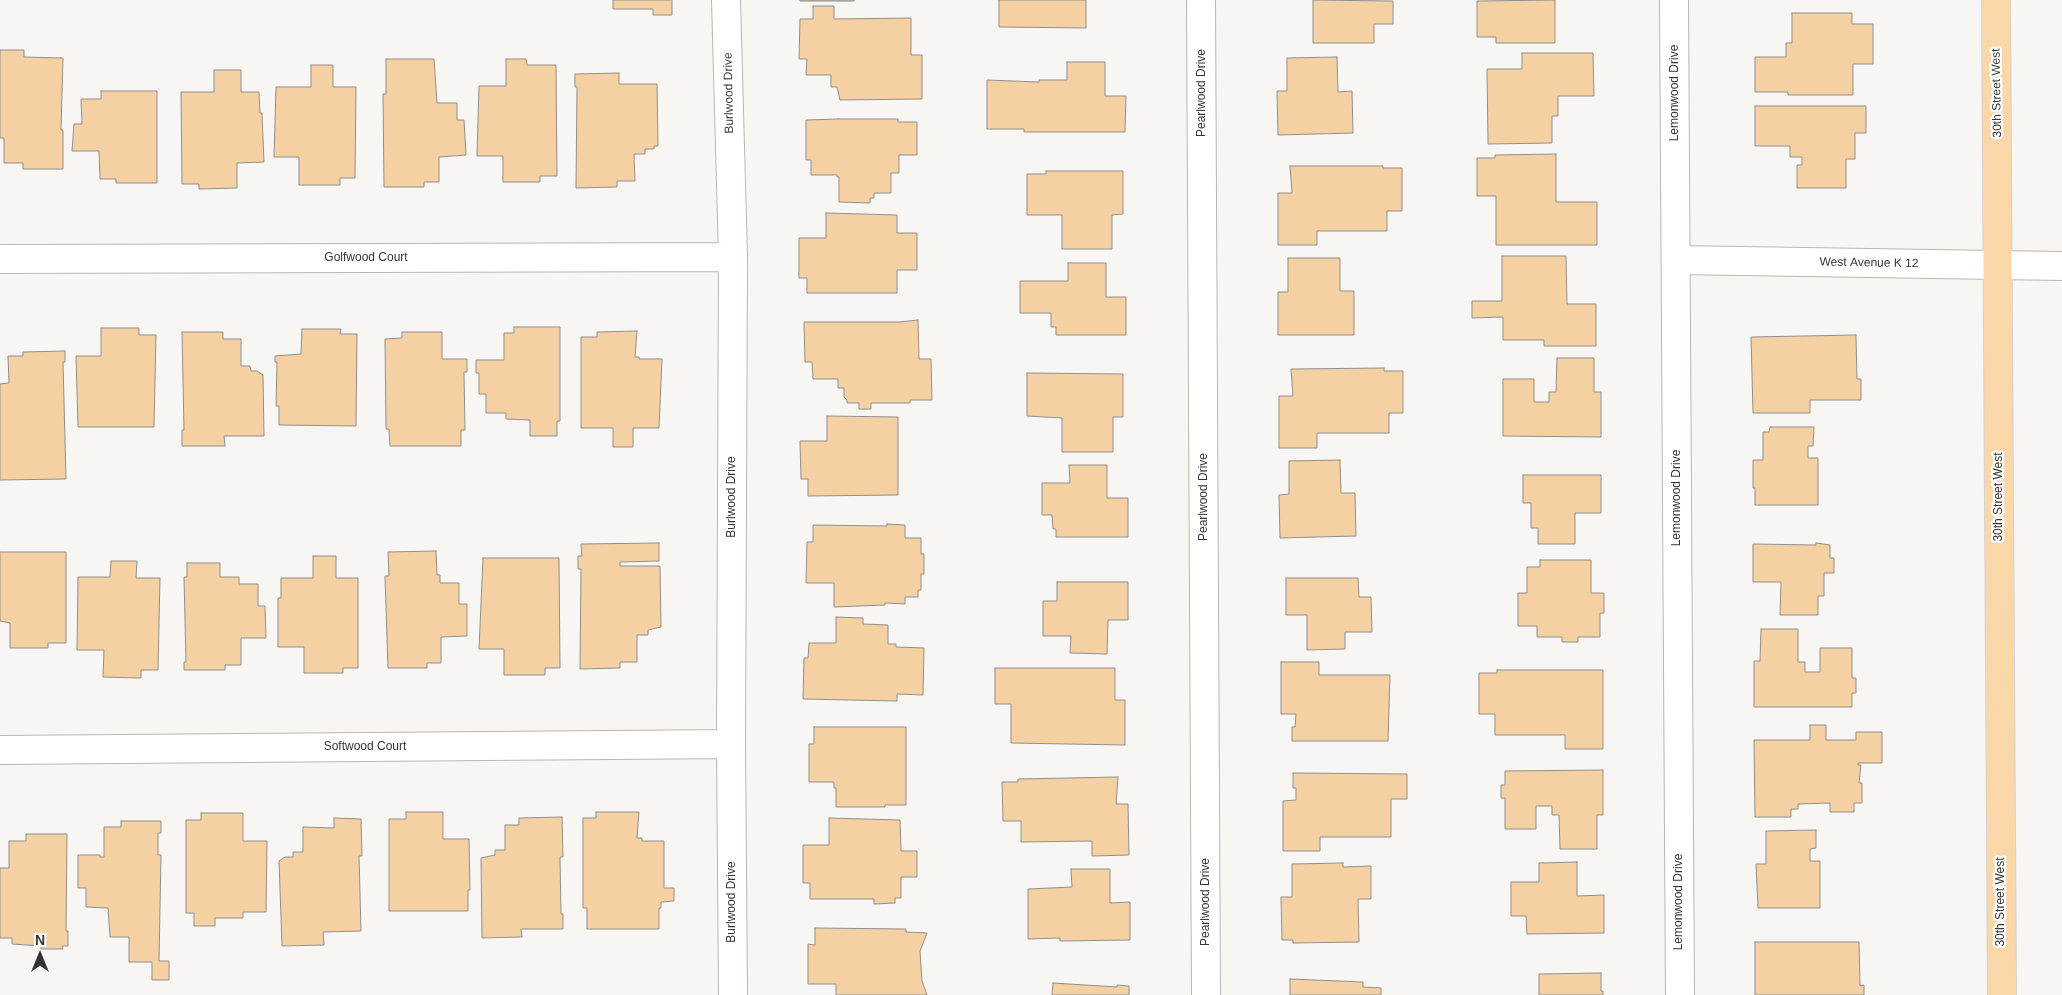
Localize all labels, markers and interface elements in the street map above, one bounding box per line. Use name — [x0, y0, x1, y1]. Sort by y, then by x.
street label: Lemonwood Drive — [1668, 45, 1682, 141]
street label: 30th Street West — [1989, 48, 2005, 138]
street label: Pearlwood Drive — [1195, 49, 1209, 137]
street label: Burlwood Drive — [721, 52, 737, 134]
street label: Golfwood Court — [324, 251, 408, 265]
street label: West Avenue K 12 — [1819, 255, 1919, 271]
street label: Lemonwood Drive — [1670, 450, 1684, 546]
street label: 30th Street West — [1992, 452, 2006, 542]
street label: Pearlwood Drive — [1197, 453, 1211, 541]
street label: Burlwood Drive — [725, 456, 739, 538]
street label: Softwood Court — [324, 740, 406, 754]
street label: Lemonwood Drive — [1672, 854, 1686, 950]
street label: 30th Street West — [1994, 857, 2008, 947]
street label: Pearlwood Drive — [1199, 858, 1213, 946]
street label: Burlwood Drive — [725, 861, 739, 943]
north arrow — [15, 930, 65, 980]
text: N — [35, 932, 45, 948]

